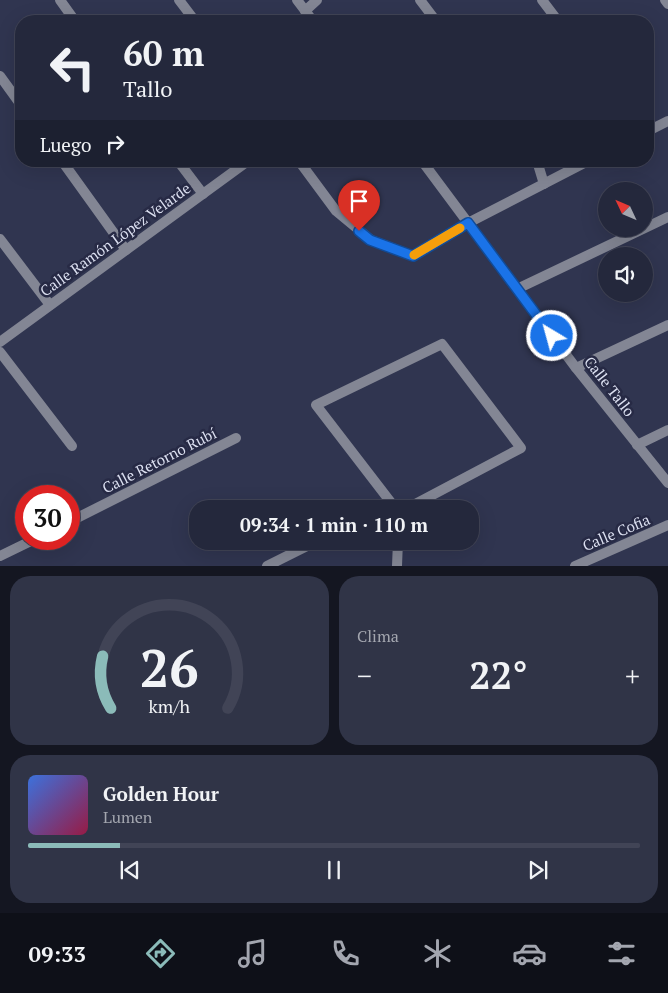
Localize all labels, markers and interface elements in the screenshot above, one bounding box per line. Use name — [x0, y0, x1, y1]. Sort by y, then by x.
text: 60 m — [123, 30, 204, 76]
icon: left — [40, 35, 105, 100]
text: Tallo — [123, 74, 172, 103]
icon: right — [101, 130, 129, 158]
text: Luego — [40, 132, 91, 157]
street label: Calle Ramón López Velarde — [36, 178, 194, 300]
pin — [338, 180, 380, 231]
north arrow — [598, 182, 652, 238]
map controls — [598, 182, 653, 302]
icon: arrive — [345, 187, 373, 215]
button: sound — [598, 247, 653, 302]
position arrow — [525, 309, 577, 361]
street label: Calle Tallo — [580, 352, 640, 420]
street label: Calle Retorno Rubí — [99, 422, 220, 497]
speed limit sign: 30 — [15, 485, 80, 550]
street label: Calle Cofia — [579, 509, 653, 555]
text: 09:34 · 1 min · 110 m — [240, 512, 428, 537]
text: Clima — [357, 625, 399, 647]
text: 26 — [140, 633, 199, 702]
text: 22° — [469, 650, 528, 700]
text: − — [357, 657, 372, 694]
text: + — [625, 657, 640, 694]
text: km/h — [149, 694, 191, 718]
text: Golden Hour — [103, 781, 219, 806]
text: Lumen — [103, 806, 152, 828]
icon: previous — [116, 856, 144, 884]
icon: pause — [320, 856, 348, 884]
icon: next — [524, 856, 552, 884]
icon: directions — [143, 936, 178, 971]
icon: music — [235, 936, 270, 971]
icon: phone — [328, 936, 363, 971]
icon: climate — [420, 936, 455, 971]
icon: car — [512, 936, 547, 971]
icon: filters — [604, 936, 639, 971]
text: 09:33 — [29, 939, 86, 968]

